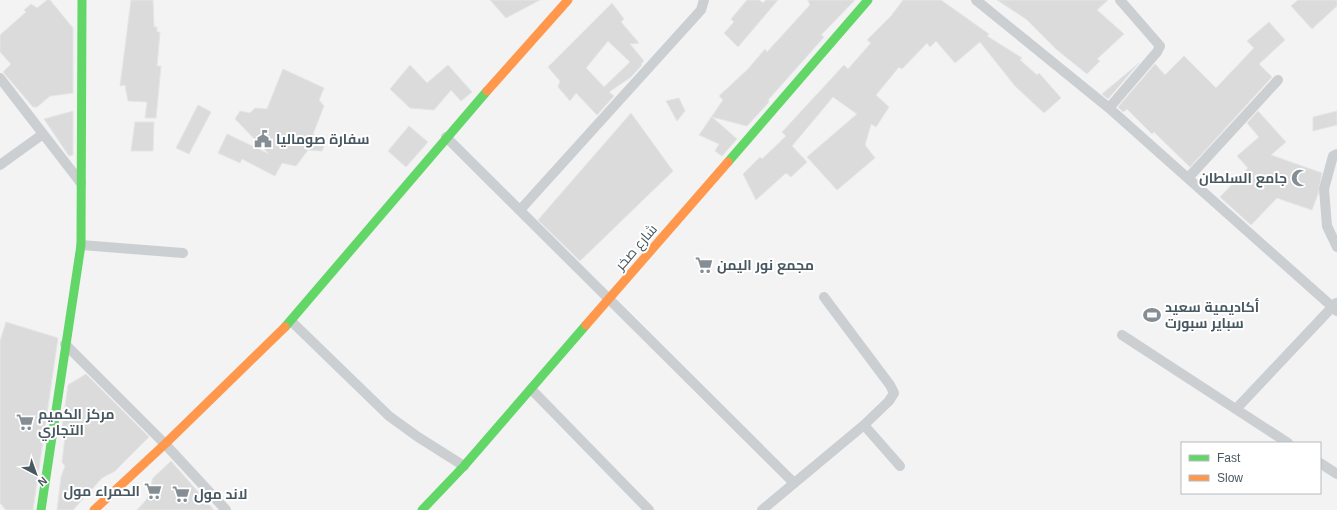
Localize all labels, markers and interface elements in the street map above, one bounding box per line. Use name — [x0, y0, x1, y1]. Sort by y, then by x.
public building icon: سفارة صوماليا — [253, 129, 273, 149]
place label: سفارة صوماليا — [276, 131, 369, 148]
mosque icon: جامع السلطان — [1290, 168, 1310, 188]
place label: جامع السلطان — [1199, 170, 1287, 188]
street label: شارع صخر — [611, 221, 661, 274]
supermarket icon: مجمع نور اليمن — [694, 255, 714, 275]
place label: مجمع نور اليمن — [717, 257, 814, 275]
place label: أكاديمية سعيد سباير سبورت — [1165, 298, 1259, 332]
sports icon: أكاديمية سعيد سباير سبورت — [1142, 305, 1162, 325]
place label: مركز الكميم التجاري — [38, 406, 115, 441]
supermarket icon: مركز الكميم التجاري — [15, 412, 35, 432]
legend — [1181, 442, 1321, 494]
text: Fast — [1217, 451, 1241, 465]
north arrow — [16, 454, 56, 494]
text: Slow — [1217, 471, 1243, 485]
text: N — [36, 474, 49, 489]
supermarket icon: الحمراء مول — [143, 481, 163, 501]
place label: الحمراء مول — [64, 483, 140, 500]
supermarket icon: لاند مول — [171, 484, 191, 504]
place label: لاند مول — [194, 486, 247, 503]

